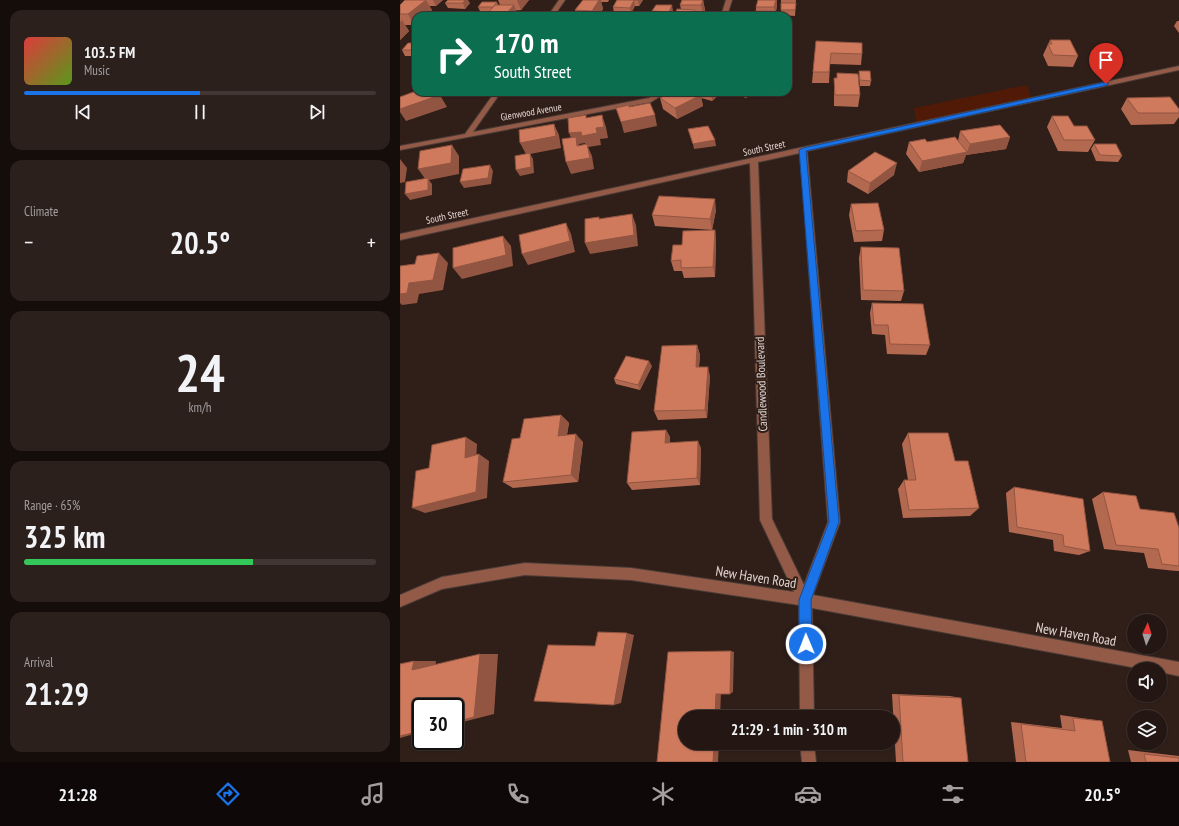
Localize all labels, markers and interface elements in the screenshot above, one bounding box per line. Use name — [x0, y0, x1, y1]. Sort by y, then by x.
text: 170 m — [494, 24, 558, 61]
icon: right — [428, 28, 480, 80]
text: 103.5 FM — [84, 43, 135, 62]
pin — [1089, 43, 1123, 84]
icon: arrive — [1095, 49, 1117, 71]
text: South Street — [494, 60, 571, 83]
text: Music — [84, 62, 110, 79]
street label: Glenwood Avenue — [499, 100, 563, 124]
icon: previous — [72, 101, 94, 123]
icon: pause — [189, 101, 211, 123]
icon: next — [306, 101, 328, 123]
street label: South Street — [742, 137, 787, 159]
text: Climate — [24, 203, 58, 220]
street label: South Street — [425, 205, 470, 227]
text: 20.5° — [170, 223, 230, 262]
text: − — [24, 228, 33, 256]
text: + — [367, 228, 376, 256]
street label: Candlewood Boulevard — [752, 336, 770, 432]
text: 24 — [175, 339, 225, 406]
text: km/h — [188, 399, 212, 416]
text: Range · 65% — [24, 497, 80, 514]
text: 325 km — [24, 517, 105, 556]
street label: New Haven Road — [714, 562, 798, 592]
north arrow — [1127, 614, 1167, 654]
map controls — [1127, 614, 1167, 750]
street label: New Haven Road — [1034, 618, 1118, 650]
position arrow — [785, 623, 827, 665]
text: Arrival — [24, 654, 53, 671]
button: sound — [1127, 662, 1167, 702]
text: 21:29 — [24, 674, 89, 713]
speed limit sign: 30 — [412, 698, 464, 750]
button: layers — [1127, 710, 1167, 750]
text: 21:29 · 1 min · 310 m — [731, 720, 847, 739]
icon: directions — [214, 780, 242, 808]
icon: music — [359, 780, 387, 808]
icon: phone — [504, 780, 532, 808]
icon: climate — [649, 780, 677, 808]
icon: car — [794, 780, 822, 808]
icon: filters — [939, 780, 967, 808]
text: 21:28 — [58, 783, 97, 806]
text: 20.5° — [1084, 783, 1121, 806]

